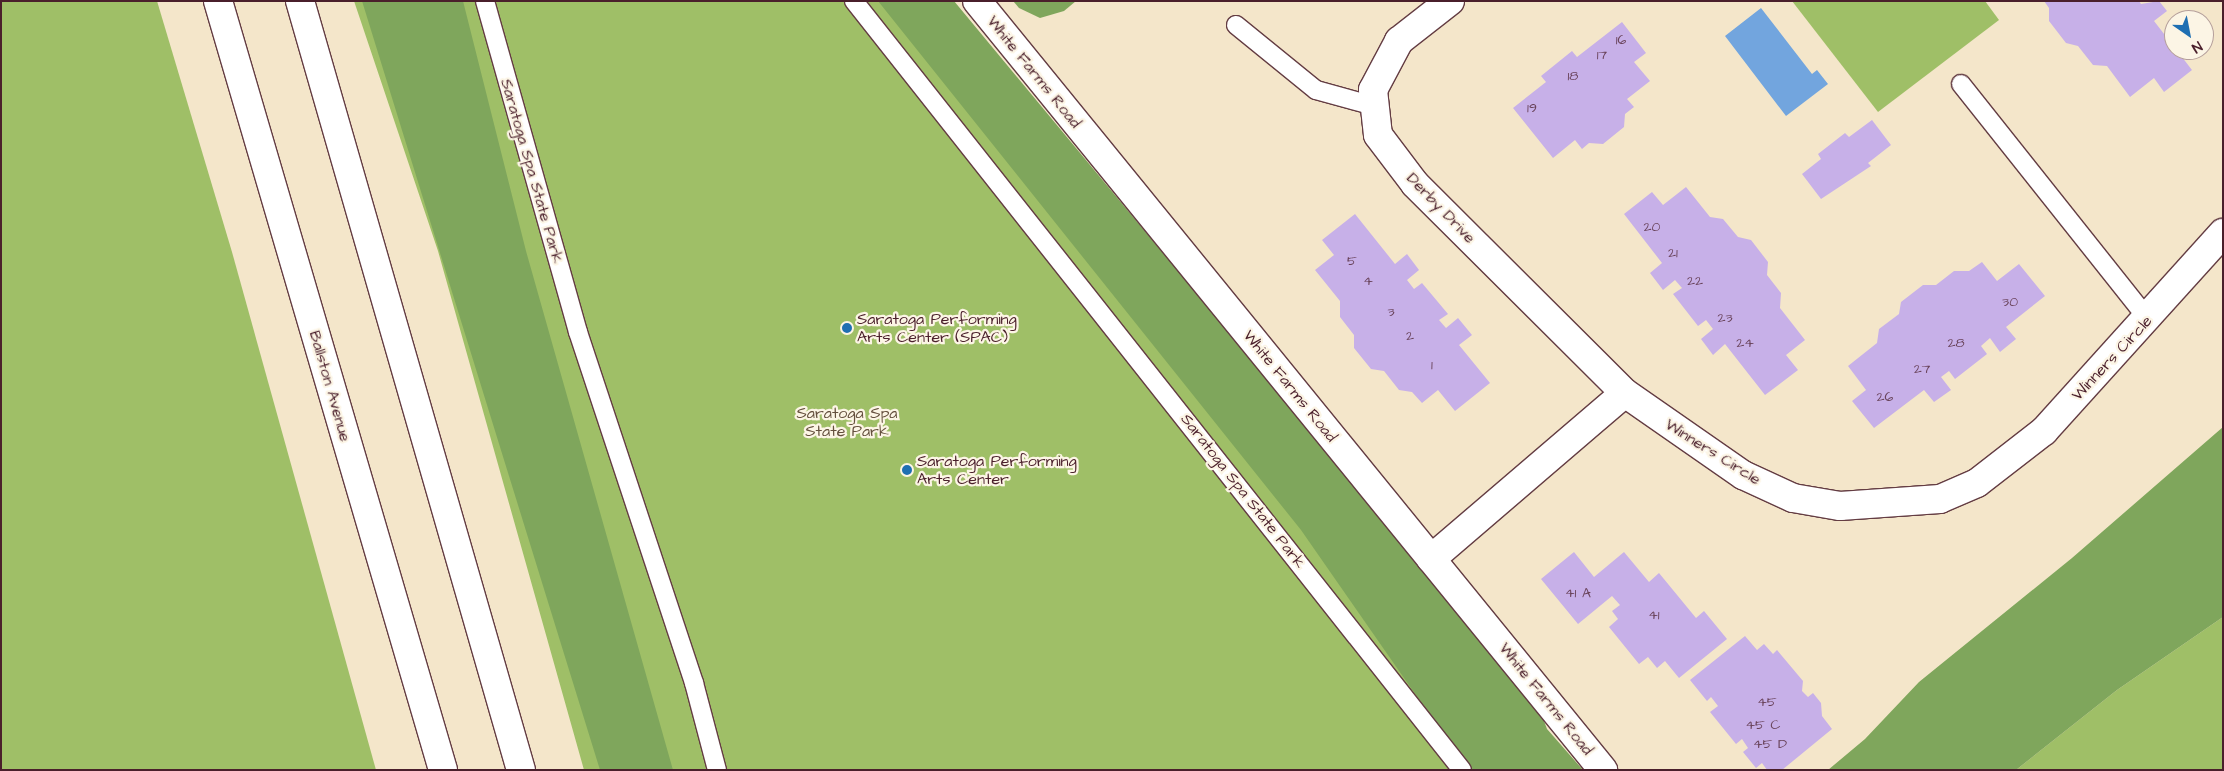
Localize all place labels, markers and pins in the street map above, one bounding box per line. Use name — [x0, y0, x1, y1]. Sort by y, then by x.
place label: Saratoga Performing Arts Center (SPAC) — [857, 309, 1017, 347]
marker: Saratoga Performing Arts Center (SPAC) — [841, 322, 853, 334]
place label: Saratoga Performing Arts Center — [917, 451, 1077, 489]
marker: Saratoga Performing Arts Center — [901, 464, 913, 476]

